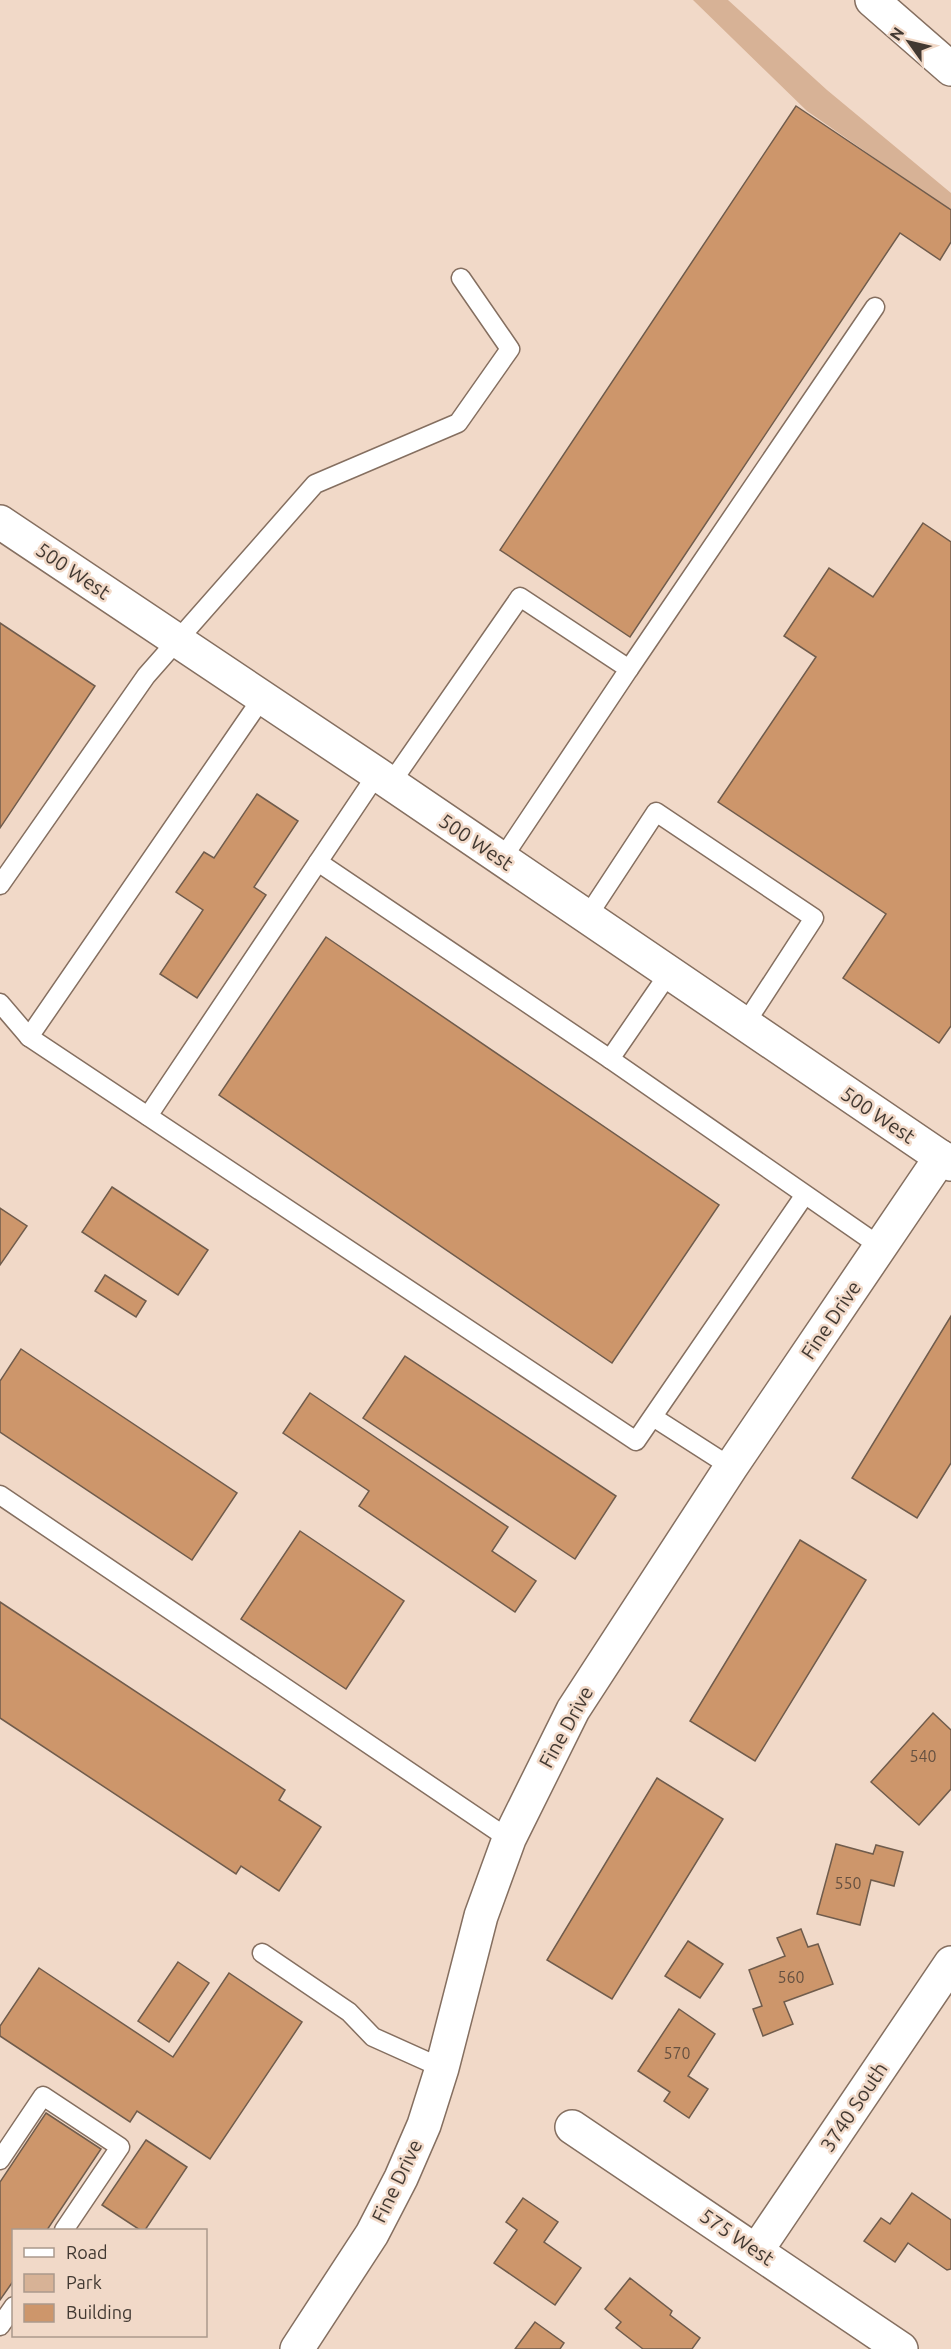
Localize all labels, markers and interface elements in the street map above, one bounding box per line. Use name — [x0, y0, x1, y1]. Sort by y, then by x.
north arrow — [879, 12, 939, 72]
text: N — [886, 24, 907, 44]
street label: 500 West — [32, 538, 115, 604]
street label: 500 West — [435, 809, 518, 875]
street label: 500 West — [837, 1082, 920, 1148]
street label: Fine Drive — [796, 1276, 865, 1363]
street label: Fine Drive — [534, 1682, 597, 1772]
house number: 540 — [909, 1747, 937, 1765]
house number: 550 — [834, 1874, 862, 1892]
house number: 560 — [777, 1968, 805, 1986]
house number: 570 — [663, 2044, 691, 2062]
street label: 3740 South — [815, 2058, 892, 2156]
street label: Fine Drive — [367, 2135, 427, 2226]
street label: 575 West — [696, 2204, 779, 2270]
legend — [12, 2229, 207, 2337]
text: Road — [66, 2242, 108, 2262]
text: Park — [66, 2272, 102, 2292]
text: Building — [66, 2302, 132, 2322]

